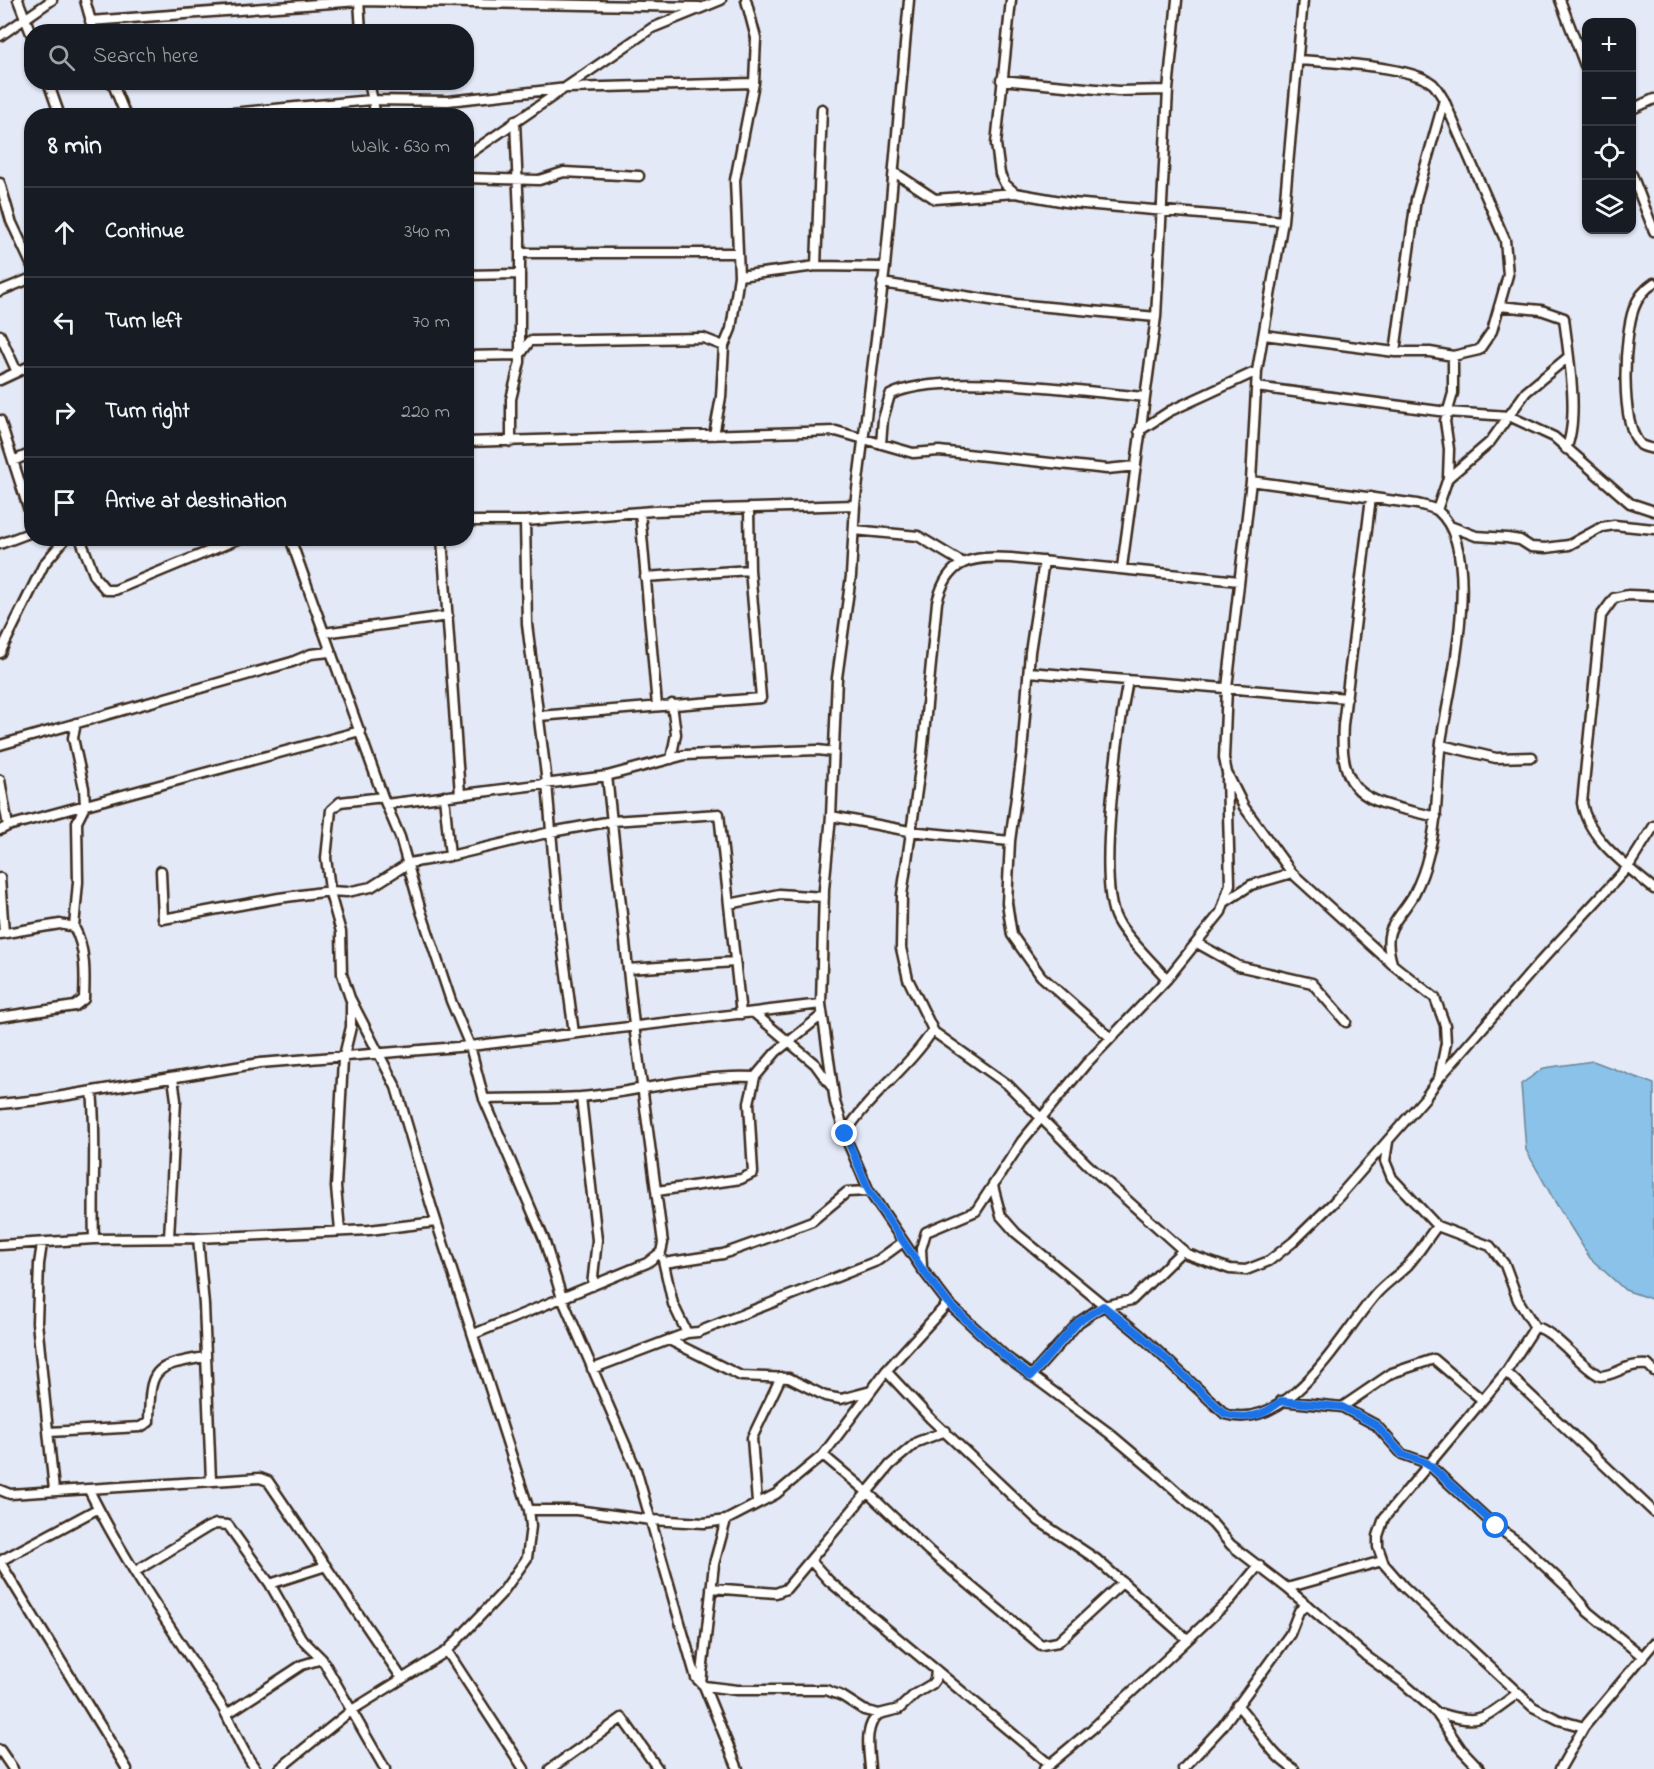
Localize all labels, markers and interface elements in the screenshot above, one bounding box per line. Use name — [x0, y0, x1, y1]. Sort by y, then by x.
map controls — [1582, 18, 1636, 234]
button: + — [1582, 18, 1636, 72]
search box — [24, 24, 474, 90]
icon: search — [45, 41, 78, 74]
text: Search here — [93, 41, 198, 73]
button: − — [1582, 72, 1636, 126]
button: locate — [1582, 126, 1636, 180]
text: 8 min — [48, 128, 102, 166]
text: Walk · 630 m — [351, 133, 450, 162]
button: layers — [1582, 180, 1636, 234]
icon: ahead — [48, 216, 81, 249]
text: Continue — [105, 216, 184, 248]
text: 340 m — [404, 218, 450, 247]
icon: left — [48, 306, 81, 339]
text: Turn left — [105, 306, 182, 338]
text: 70 m — [413, 308, 450, 337]
icon: right — [48, 396, 81, 429]
text: Turn right — [105, 396, 190, 428]
text: 220 m — [401, 398, 450, 427]
icon: arrive — [48, 486, 81, 519]
text: Arrive at destination — [105, 486, 287, 518]
route end — [831, 1120, 857, 1146]
route start — [1482, 1512, 1508, 1538]

